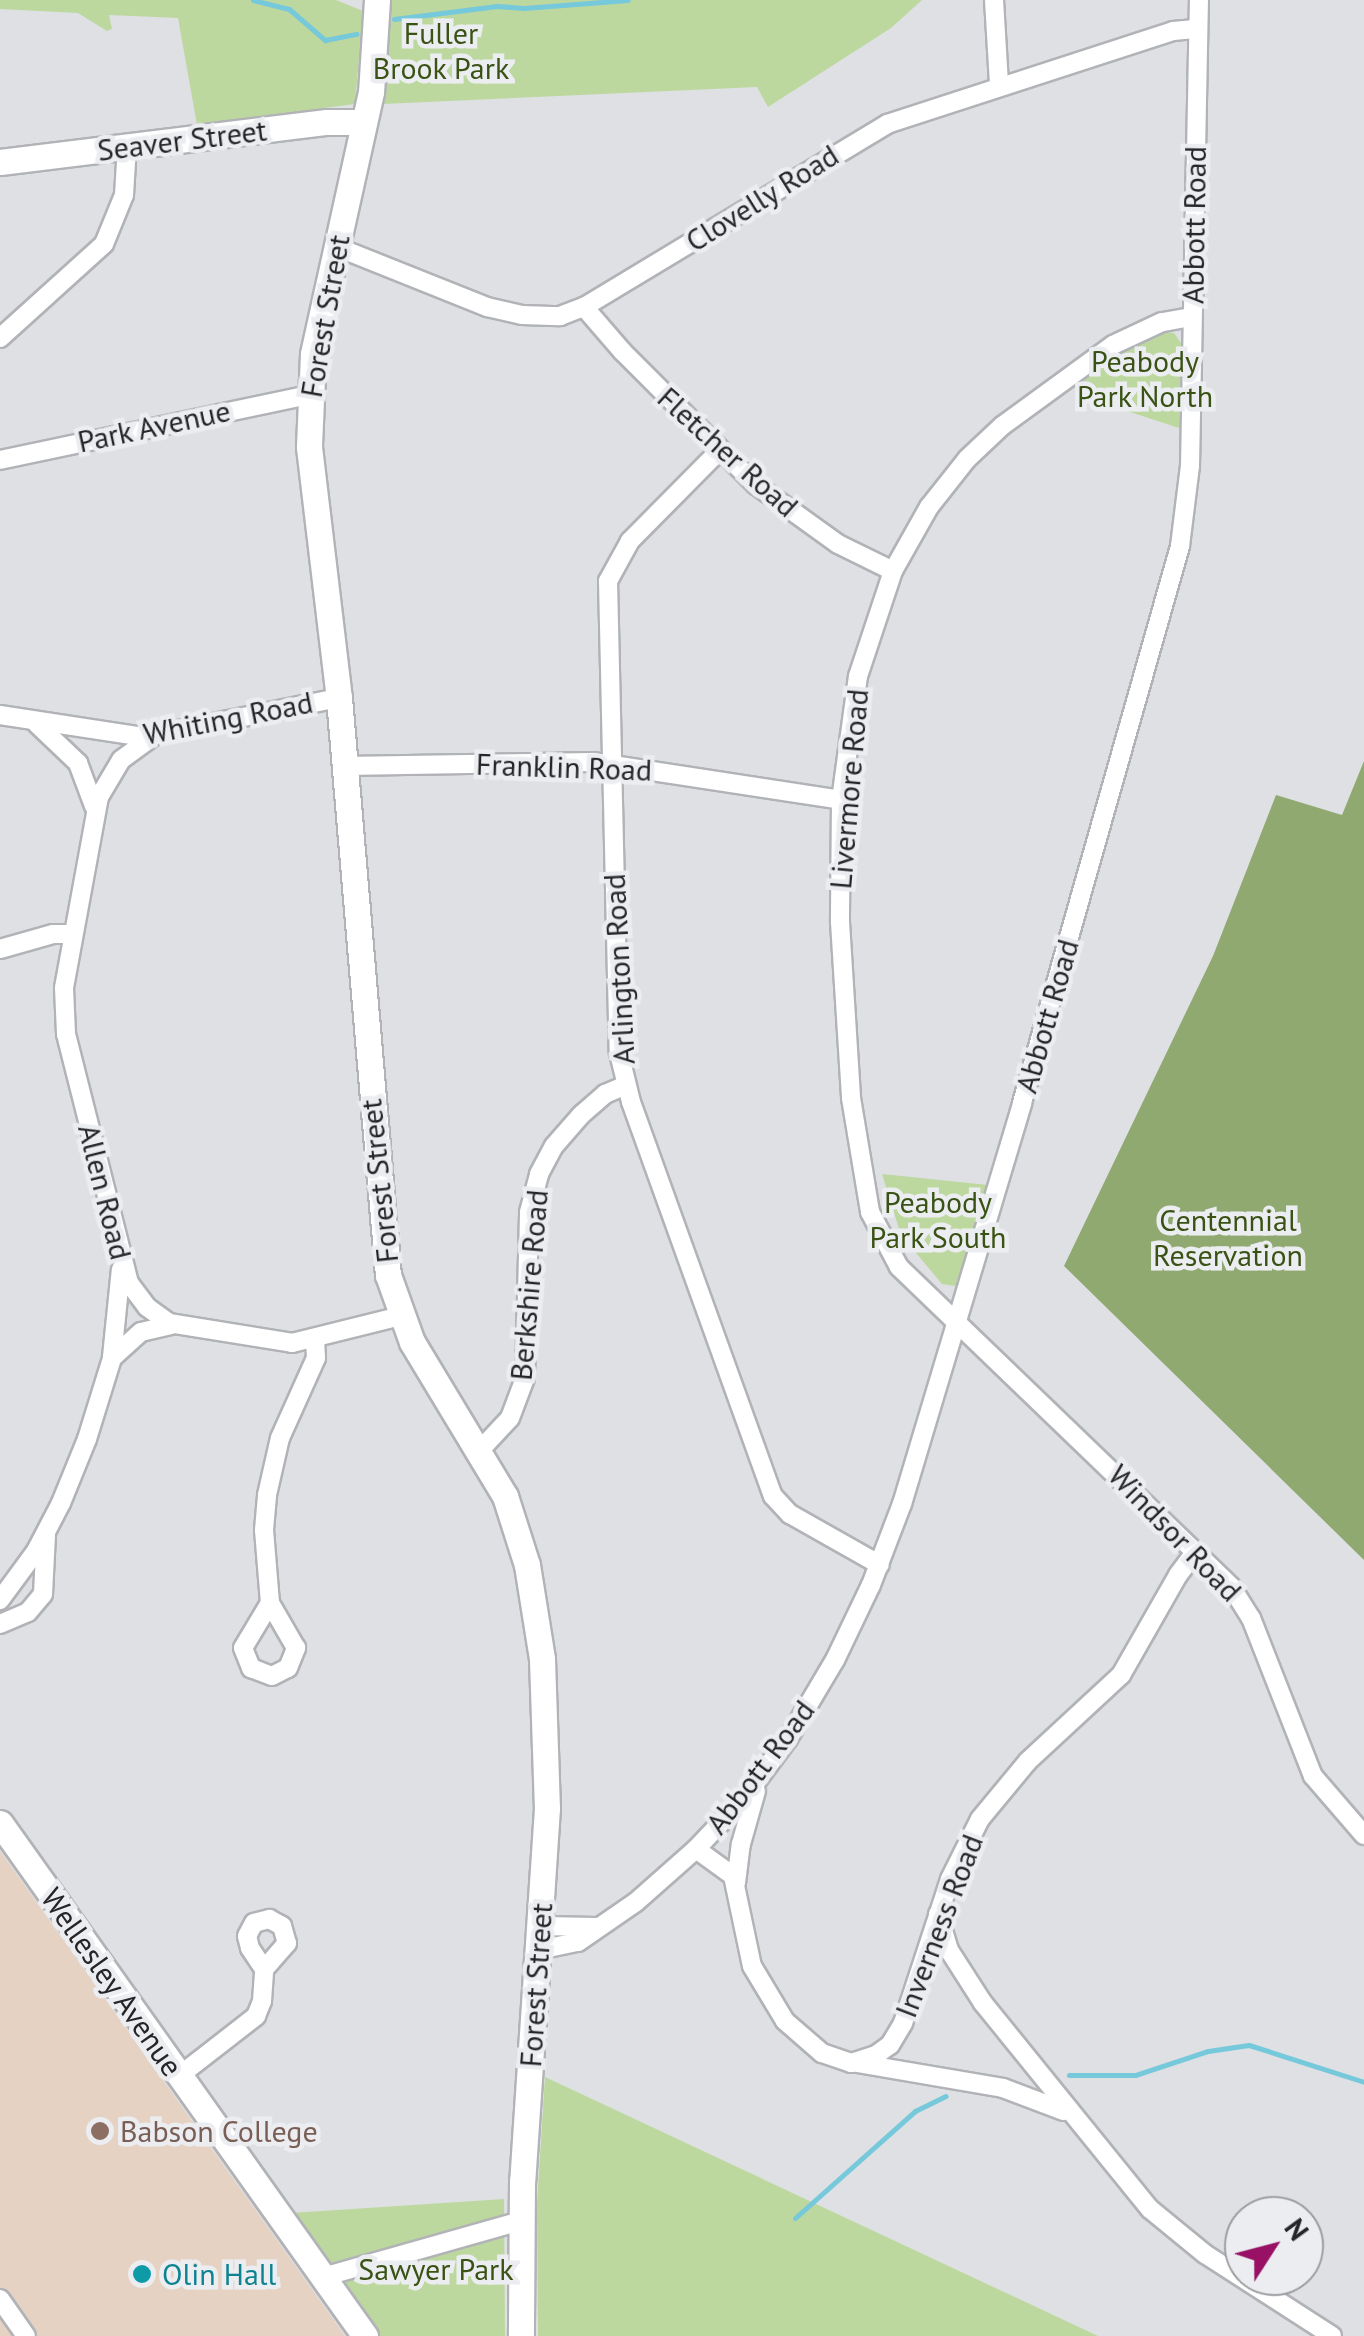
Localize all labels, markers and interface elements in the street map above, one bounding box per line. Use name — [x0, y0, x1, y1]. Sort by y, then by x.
park label: Fuller Brook Park — [372, 15, 510, 86]
street label: Seaver Street — [95, 112, 269, 168]
street label: Clovelly Road — [679, 137, 845, 259]
street label: Abbott Road — [1175, 146, 1213, 304]
street label: Forest Street — [293, 232, 357, 400]
park label: Peabody Park North — [1076, 343, 1214, 414]
street label: Fletcher Road — [650, 380, 806, 524]
street label: Park Avenue — [74, 392, 234, 460]
street label: Whiting Road — [140, 684, 316, 752]
street label: Livermore Road — [822, 688, 876, 890]
street label: Franklin Road — [475, 746, 653, 788]
street label: Arlington Road — [596, 873, 642, 1065]
street label: Abbott Road — [1008, 935, 1086, 1097]
street label: Forest Street — [353, 1097, 405, 1265]
street label: Allen Road — [71, 1121, 139, 1263]
park label: Peabody Park South — [869, 1184, 1007, 1254]
street label: Berkshire Road — [503, 1188, 555, 1382]
park label: Centennial Reservation — [1153, 1202, 1303, 1272]
street label: Windsor Road — [1101, 1457, 1249, 1609]
street label: Abbott Road — [698, 1693, 822, 1841]
street label: Inverness Road — [888, 1829, 990, 2023]
street label: Wellesley Avenue — [33, 1880, 191, 2084]
street label: Forest Street — [512, 1902, 560, 2068]
place label: Babson College — [120, 2113, 318, 2149]
marker: Babson College — [89, 2120, 111, 2142]
north arrow — [1224, 2196, 1324, 2296]
text: N — [1277, 2211, 1317, 2248]
park label: Sawyer Park — [358, 2251, 514, 2287]
place label: Olin Hall — [162, 2256, 276, 2292]
marker: Olin Hall — [131, 2263, 153, 2285]

